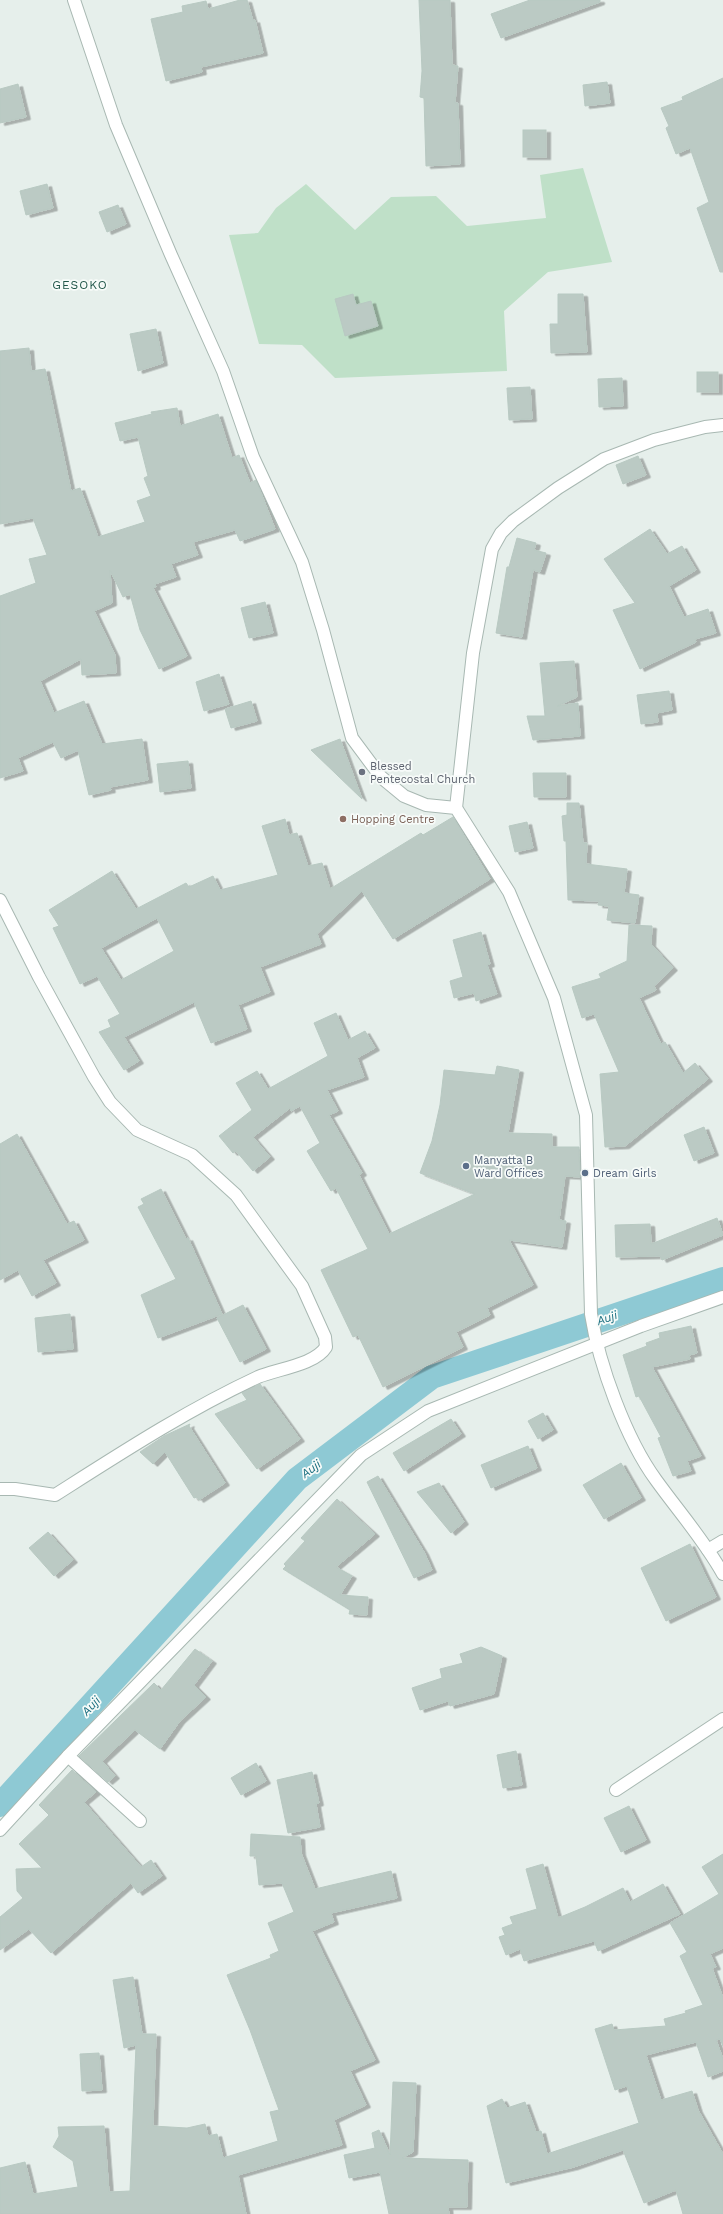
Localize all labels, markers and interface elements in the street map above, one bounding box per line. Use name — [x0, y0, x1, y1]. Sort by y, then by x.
district label: GESOKO — [52, 278, 108, 292]
place label: Blessed Pentecostal Church — [370, 760, 475, 786]
marker: Blessed Pentecostal Church — [357, 767, 367, 777]
place label: Hopping Centre — [351, 813, 435, 826]
marker: Hopping Centre — [338, 814, 348, 824]
place label: Manyatta B Ward Offices — [474, 1154, 544, 1180]
marker: Manyatta B Ward Offices — [461, 1161, 471, 1171]
place label: Dream Girls — [593, 1167, 657, 1180]
marker: Dream Girls — [580, 1168, 590, 1178]
water label: Auji — [594, 1308, 620, 1328]
water label: Auji — [298, 1457, 324, 1482]
water label: Auji — [78, 1693, 104, 1719]

